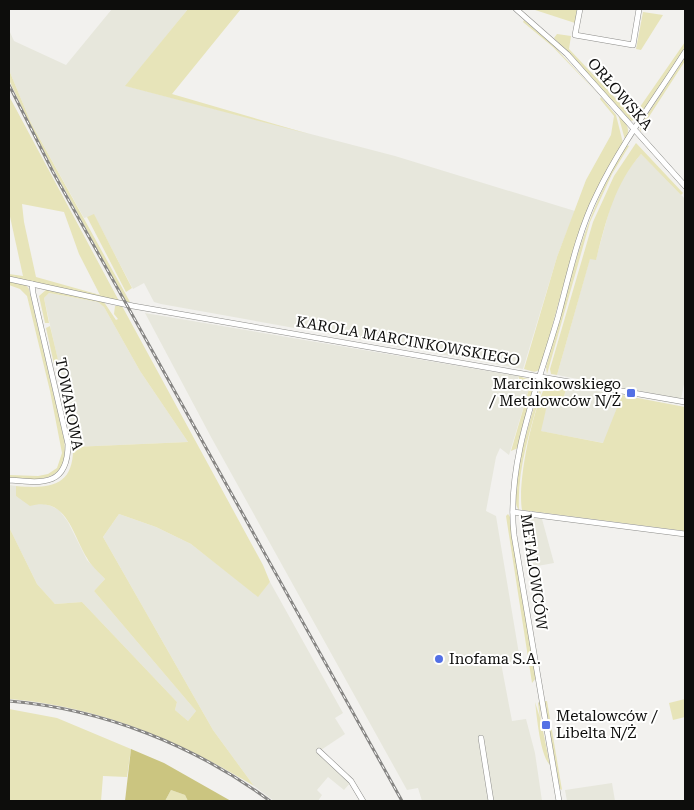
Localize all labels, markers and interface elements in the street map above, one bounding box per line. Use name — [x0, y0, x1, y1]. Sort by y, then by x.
street label: ORŁOWSKA — [584, 54, 657, 134]
street label: KAROLA MARCINKOWSKIEGO — [295, 312, 522, 370]
street label: TOWAROWA — [51, 356, 87, 452]
place label: Marcinkowskiego / Metalowców N/Ż — [488, 375, 621, 410]
marker: Marcinkowskiego / Metalowców N/Ż — [625, 387, 637, 399]
street label: METALOWCÓW — [517, 512, 552, 632]
place label: Inofama S.A. — [449, 650, 541, 668]
marker: Inofama S.A. — [433, 653, 445, 665]
place label: Metalowców / Libelta N/Ż — [556, 707, 658, 742]
marker: Metalowców / Libelta N/Ż — [540, 719, 552, 731]

